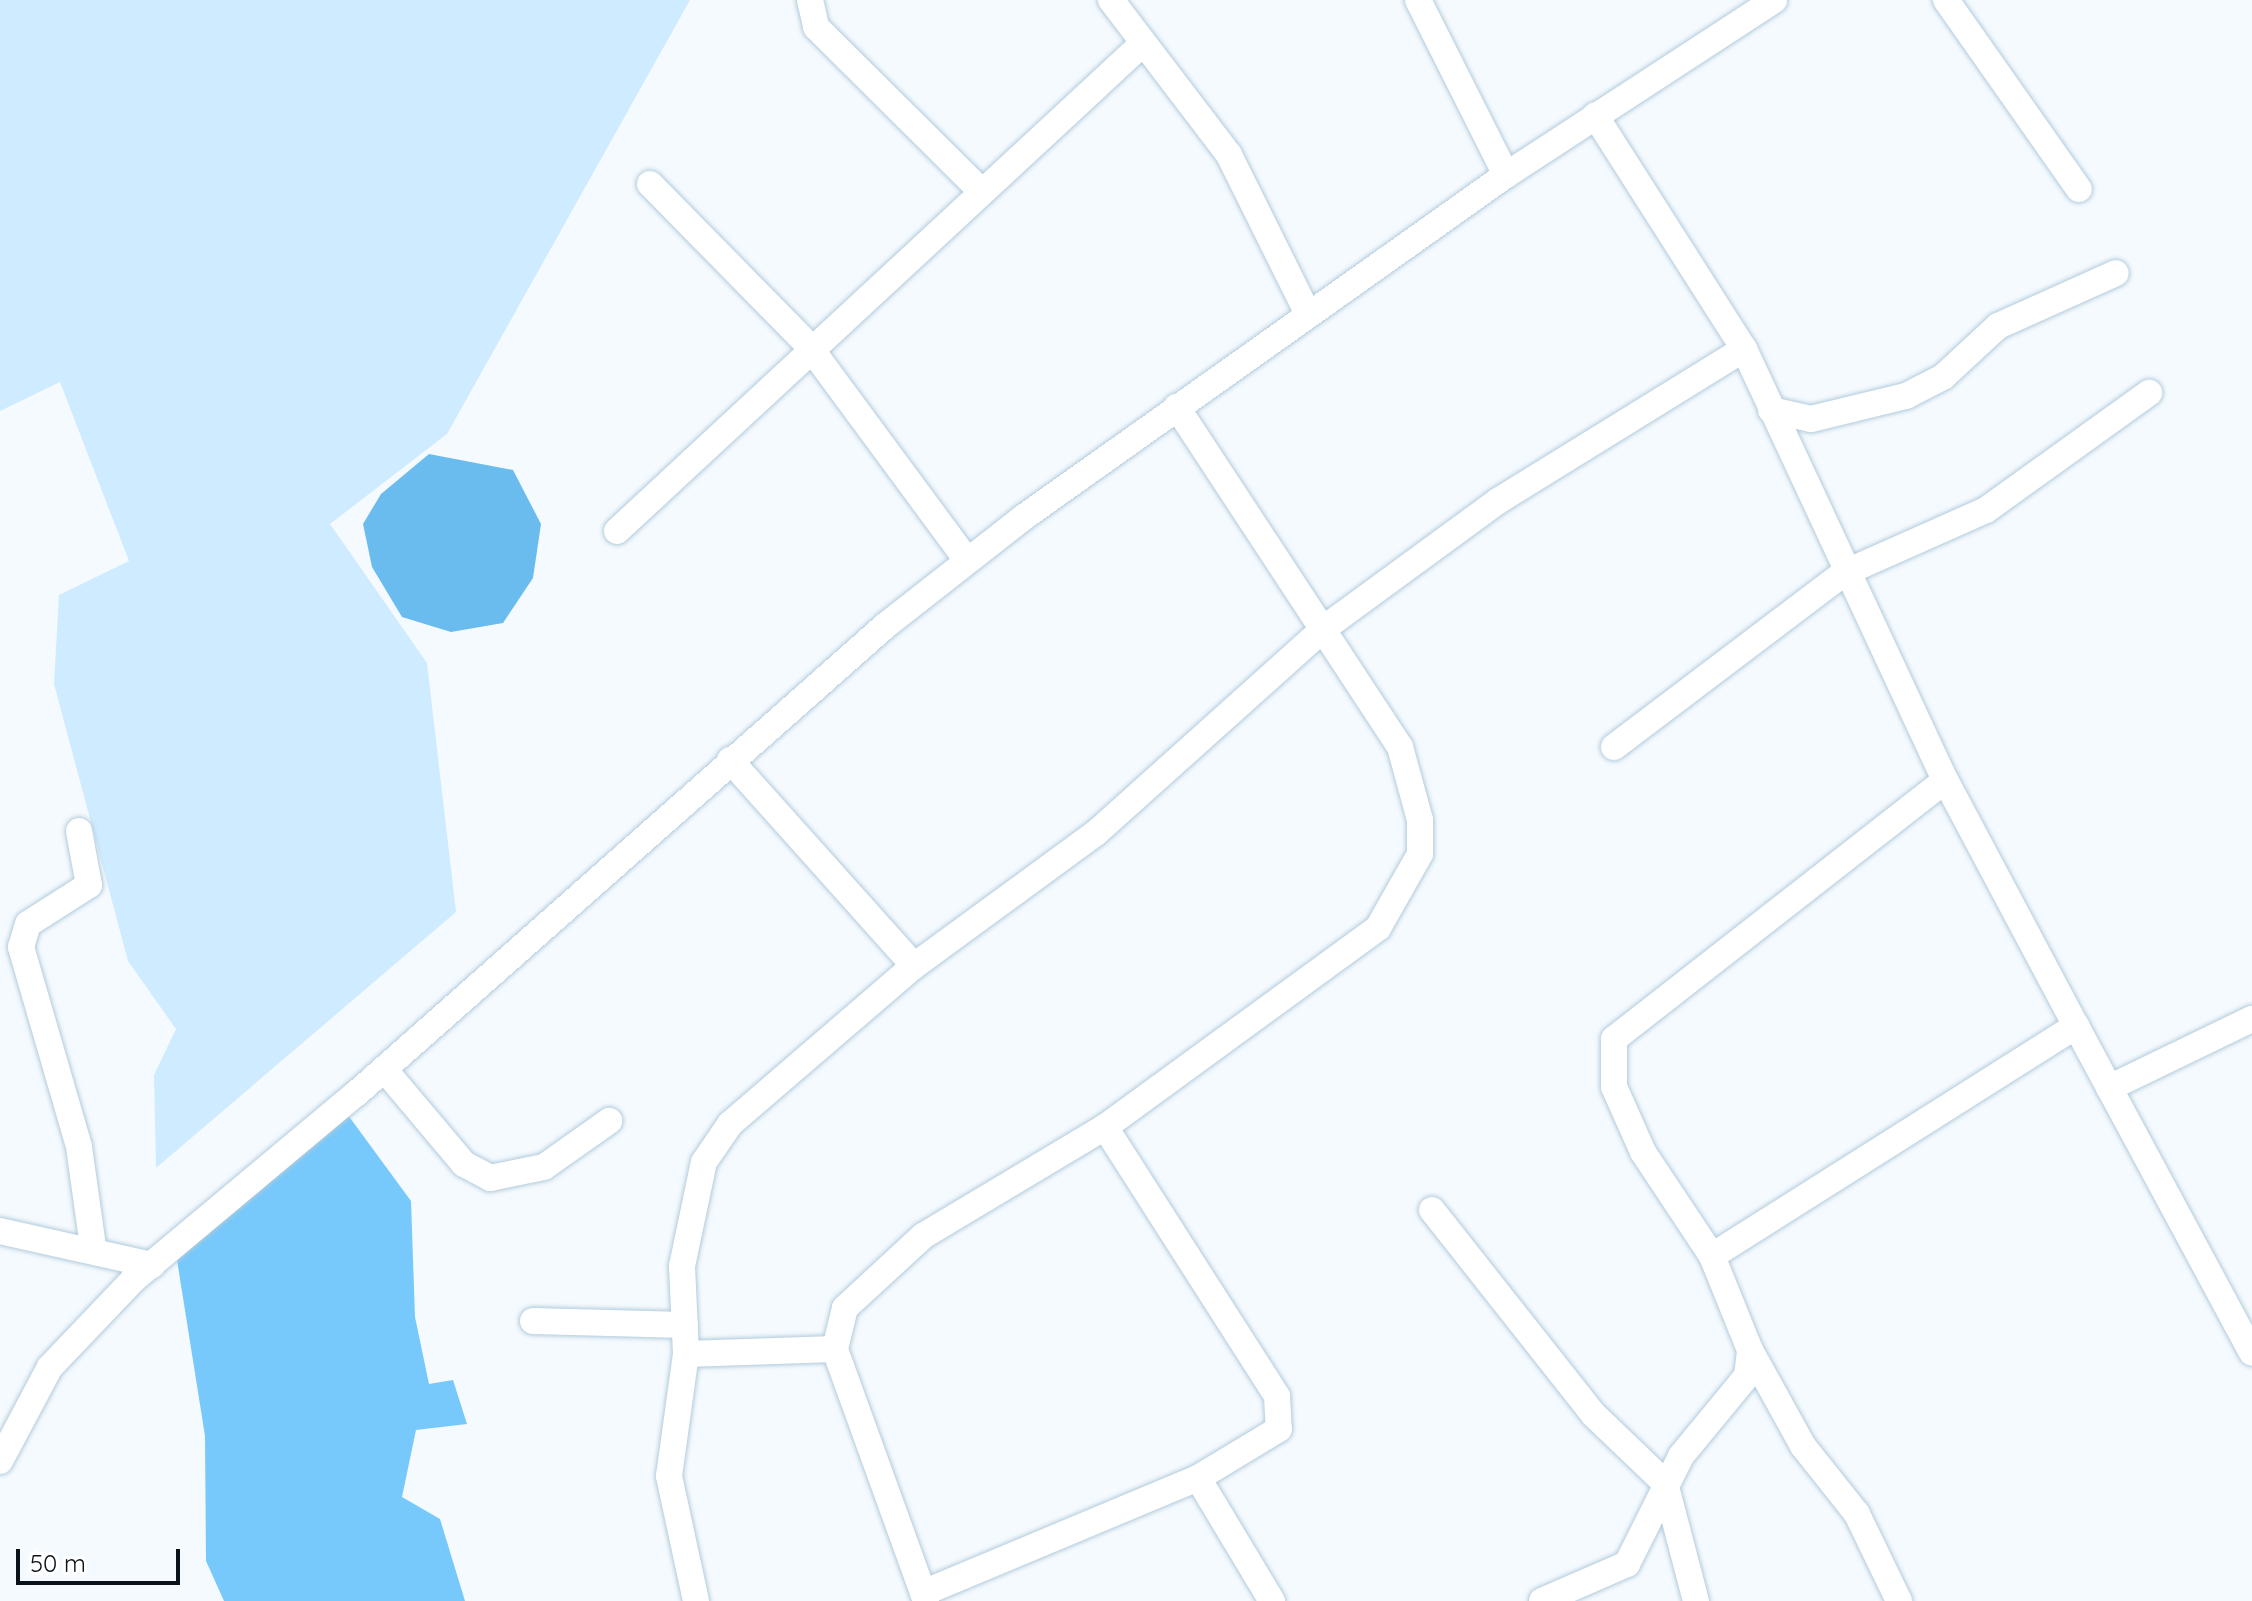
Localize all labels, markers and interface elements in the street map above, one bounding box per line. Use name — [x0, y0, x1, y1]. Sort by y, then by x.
scale bar — [20, 1533, 184, 1583]
text: 50 m — [30, 1548, 86, 1578]

